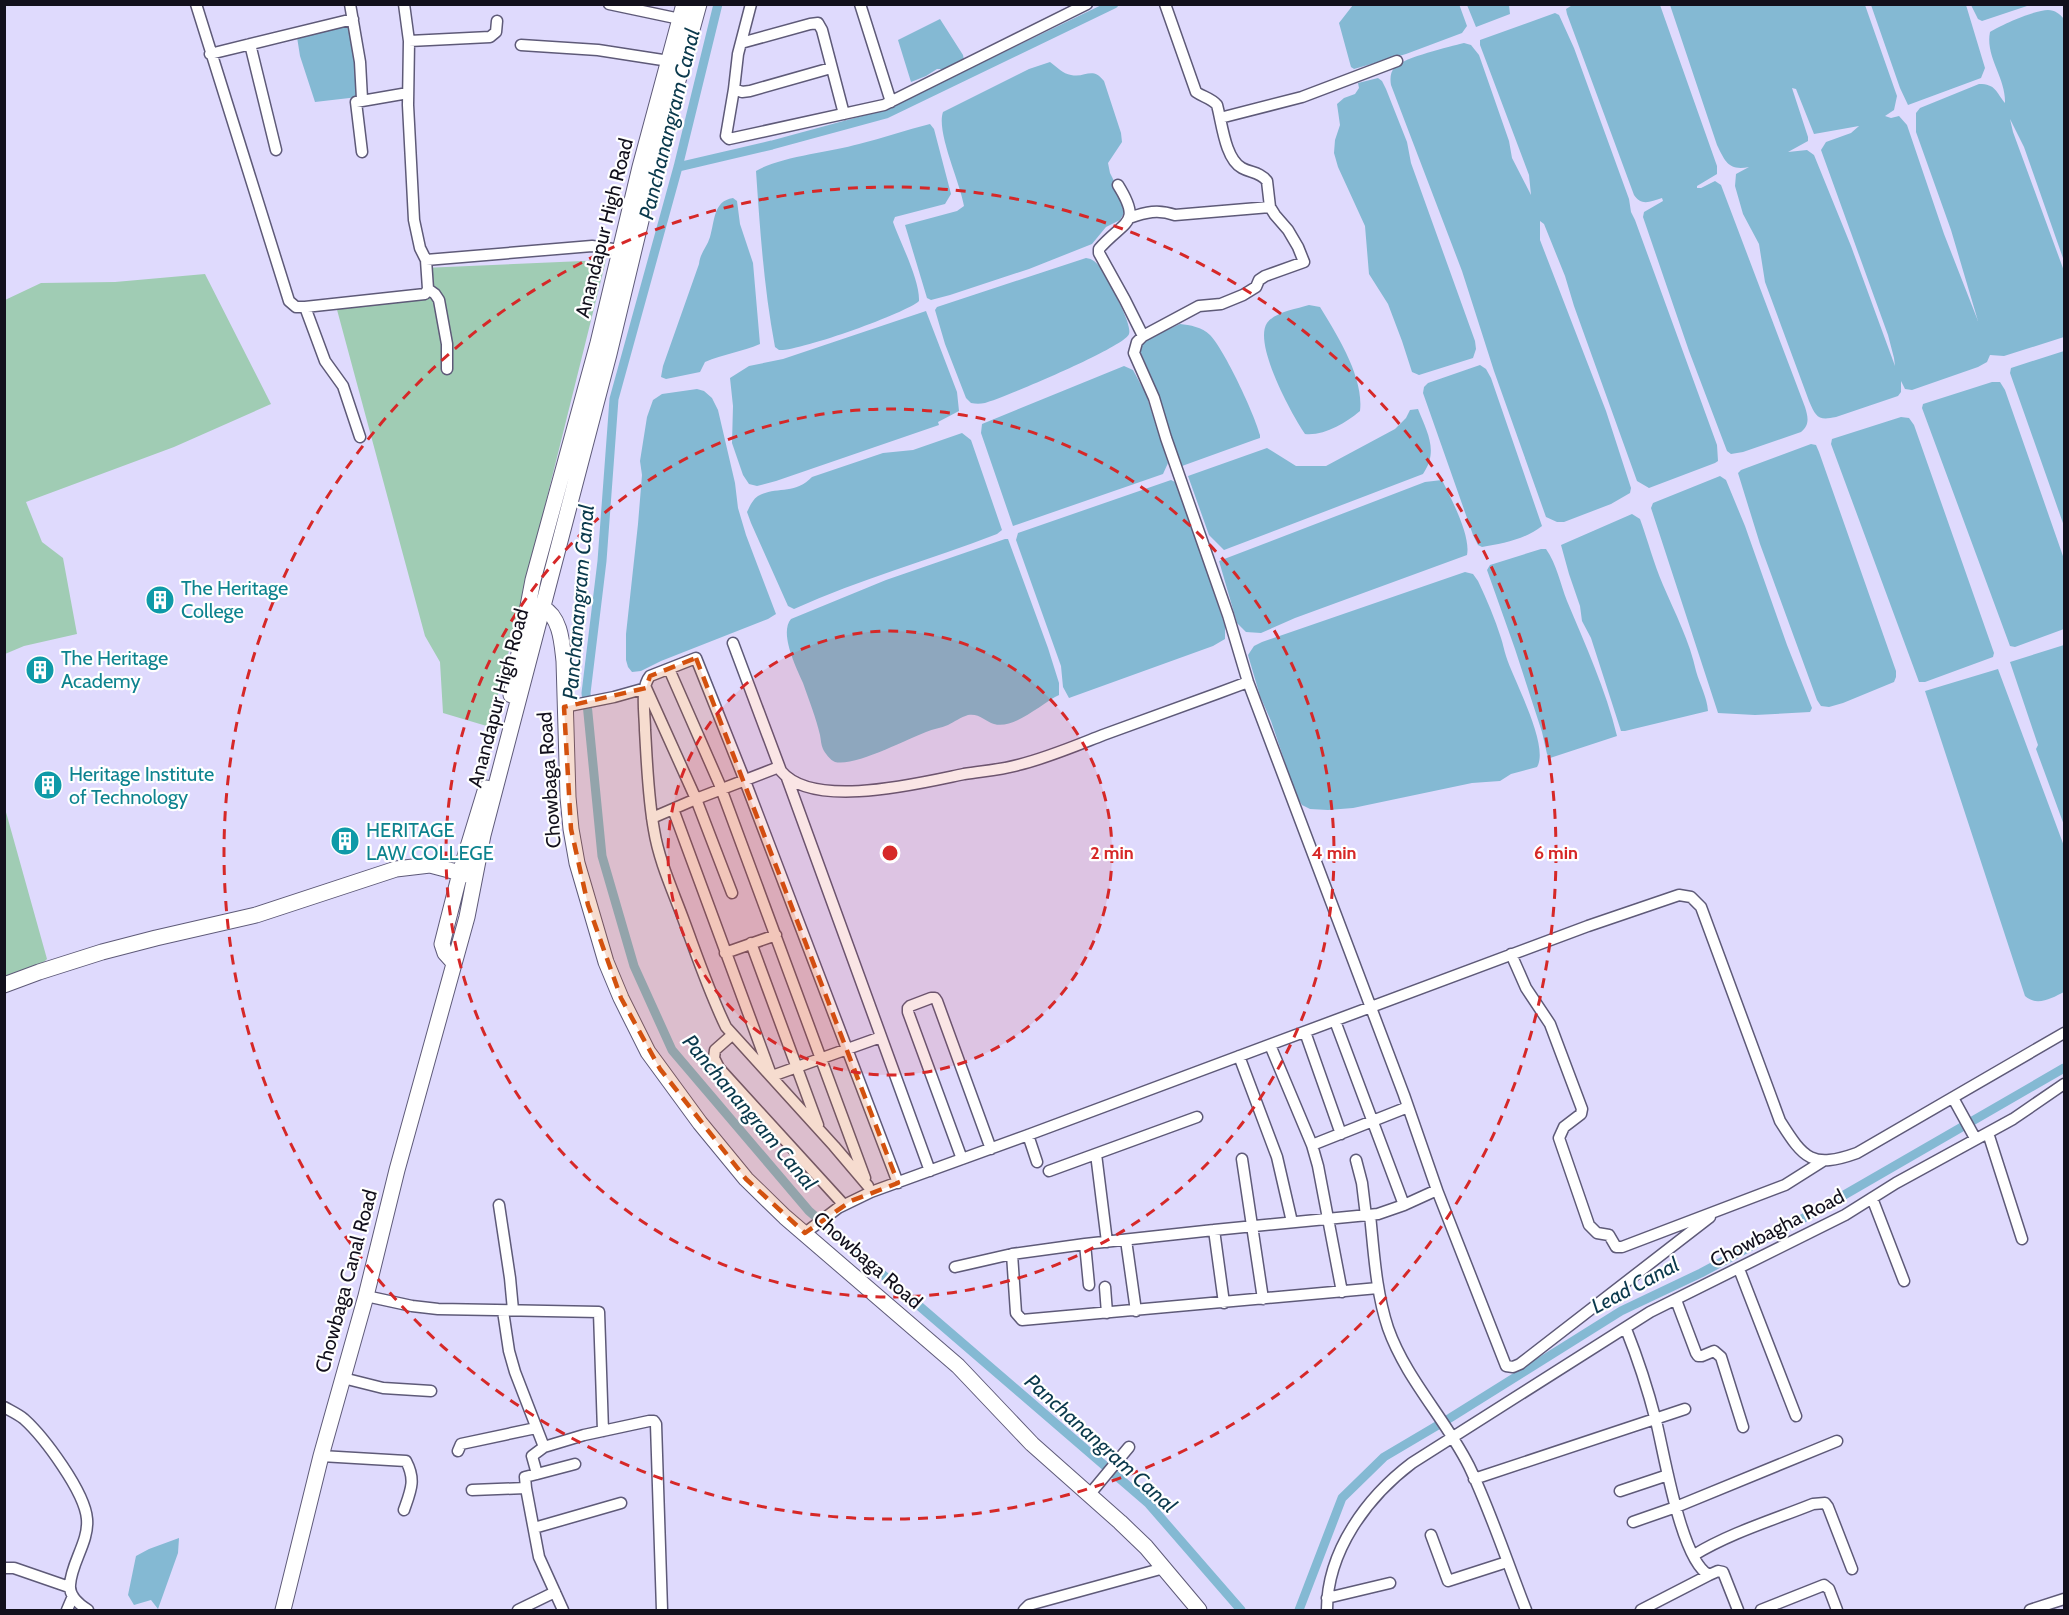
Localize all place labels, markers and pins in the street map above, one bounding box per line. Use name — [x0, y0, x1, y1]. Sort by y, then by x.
place label: The Heritage College — [181, 576, 288, 623]
building icon: The Heritage College — [144, 584, 176, 616]
place label: The Heritage Academy — [61, 646, 168, 693]
building icon: The Heritage Academy — [24, 654, 56, 686]
place label: Heritage Institute of Technology — [69, 762, 214, 809]
building icon: Heritage Institute of Technology — [32, 769, 64, 801]
place label: HERITAGE LAW COLLEGE — [366, 818, 494, 865]
building icon: HERITAGE LAW COLLEGE — [329, 825, 361, 857]
centre of rings — [880, 843, 900, 863]

